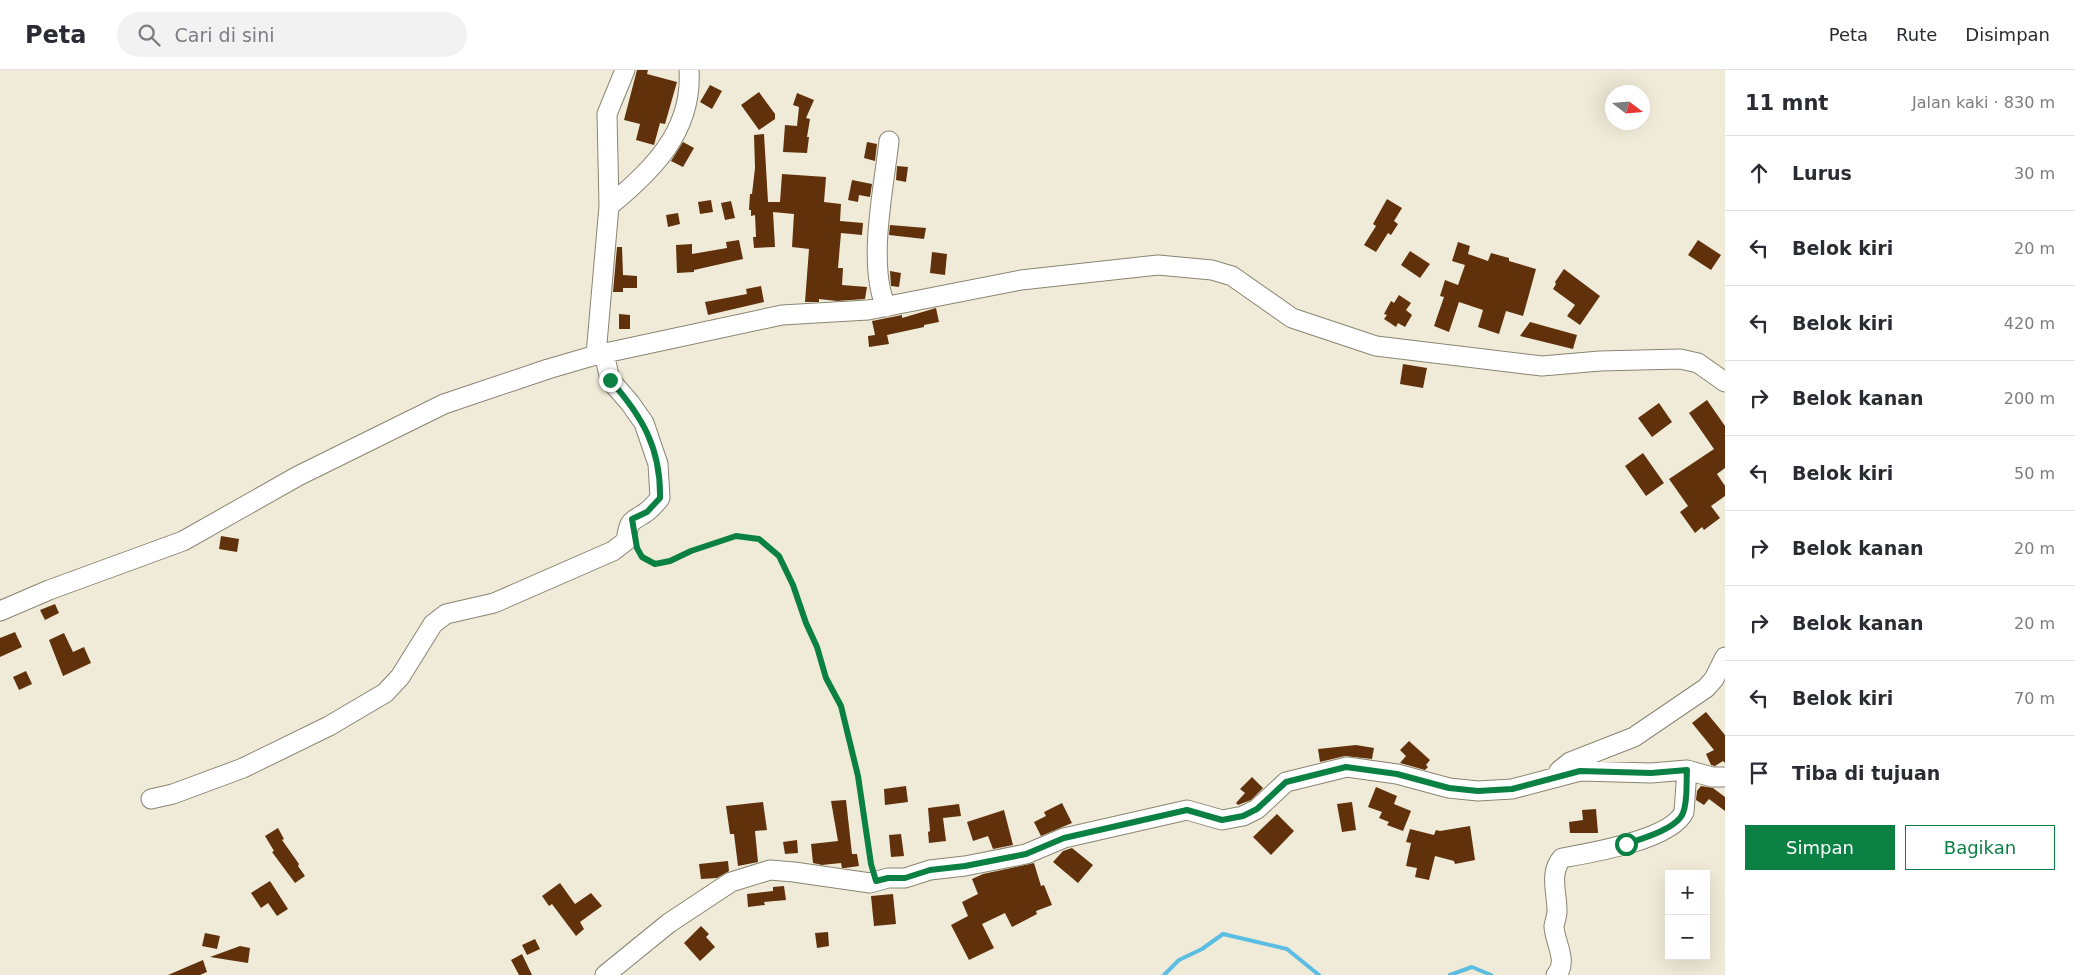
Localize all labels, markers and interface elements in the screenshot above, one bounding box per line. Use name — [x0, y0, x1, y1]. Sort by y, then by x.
search box — [117, 12, 467, 57]
text: Peta — [25, 21, 87, 49]
icon: search — [135, 21, 163, 49]
text: Cari di sini — [175, 24, 274, 46]
text: Peta — [1829, 24, 1868, 45]
text: Rute — [1896, 24, 1937, 45]
text: Disimpan — [1965, 24, 2050, 45]
north arrow — [1605, 85, 1650, 130]
text: 11 mnt — [1745, 91, 1828, 115]
text: Jalan kaki · 830 m — [1912, 93, 2055, 112]
icon: ahead — [1745, 159, 1773, 187]
text: Lurus — [1792, 162, 1852, 184]
text: 30 m — [2014, 164, 2055, 183]
icon: left — [1745, 234, 1773, 262]
text: Belok kiri — [1792, 237, 1893, 259]
text: 20 m — [2014, 239, 2055, 258]
icon: left — [1745, 309, 1773, 337]
text: Belok kiri — [1792, 312, 1893, 334]
text: 420 m — [2004, 314, 2055, 333]
route end — [599, 369, 622, 392]
icon: right — [1745, 384, 1773, 412]
text: Belok kanan — [1792, 387, 1924, 409]
text: 200 m — [2004, 389, 2055, 408]
icon: left — [1745, 459, 1773, 487]
text: Belok kiri — [1792, 462, 1893, 484]
text: 50 m — [2014, 464, 2055, 483]
icon: right — [1745, 534, 1773, 562]
text: Belok kanan — [1792, 537, 1924, 559]
text: 20 m — [2014, 539, 2055, 558]
icon: right — [1745, 609, 1773, 637]
text: Belok kanan — [1792, 612, 1924, 634]
text: 20 m — [2014, 614, 2055, 633]
icon: left — [1745, 684, 1773, 712]
text: Belok kiri — [1792, 687, 1893, 709]
text: 70 m — [2014, 689, 2055, 708]
icon: arrive — [1745, 759, 1773, 787]
text: Tiba di tujuan — [1792, 762, 1940, 784]
button: Simpan — [1745, 825, 1895, 870]
button: Bagikan — [1905, 825, 2055, 870]
route start — [1615, 833, 1638, 856]
map controls — [1665, 870, 1710, 960]
button: + — [1665, 870, 1710, 915]
button: − — [1665, 915, 1710, 960]

